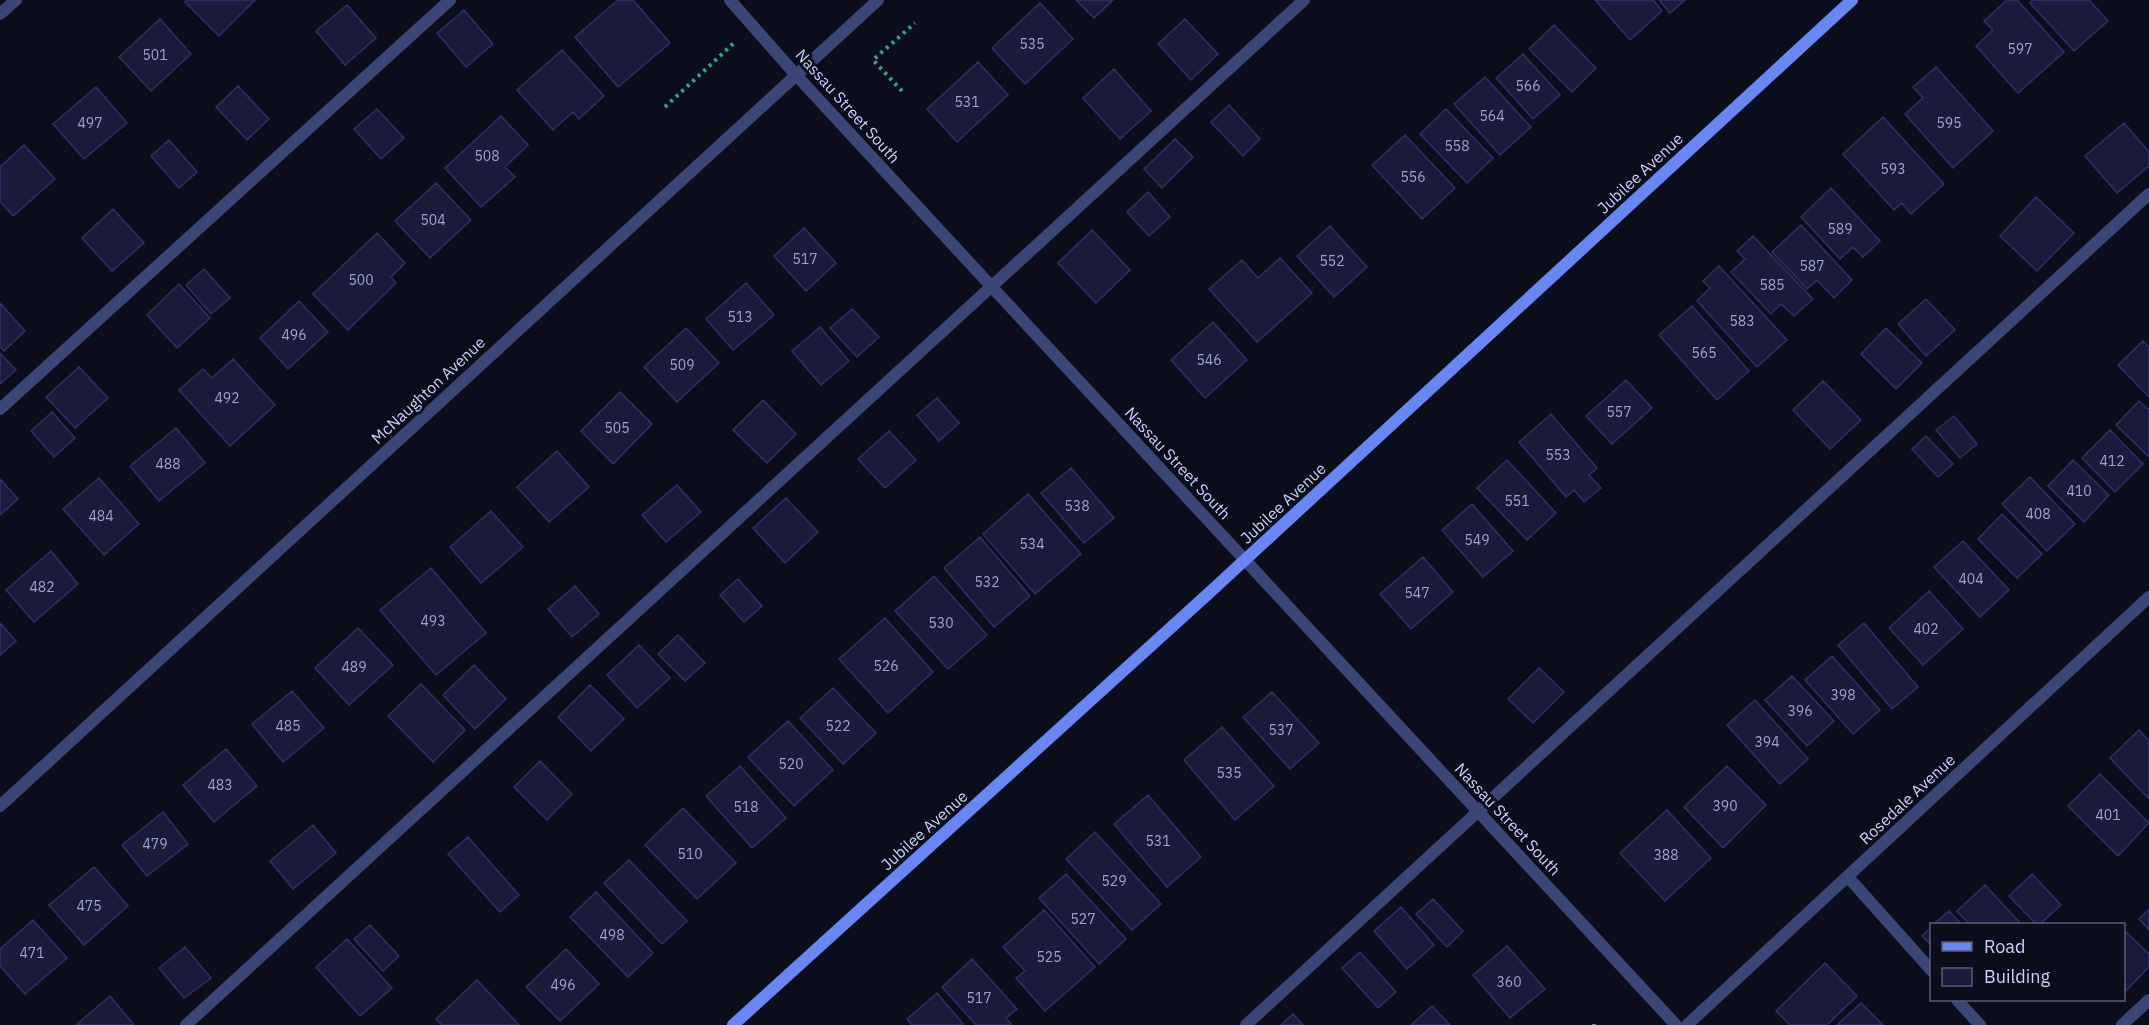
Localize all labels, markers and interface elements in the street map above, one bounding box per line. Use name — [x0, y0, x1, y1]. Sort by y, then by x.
house number: 535 — [1019, 35, 1045, 53]
house number: 597 — [2007, 40, 2033, 58]
street label: Nassau Street South — [792, 45, 904, 167]
house number: 501 — [142, 46, 168, 64]
house number: 566 — [1515, 77, 1541, 95]
house number: 531 — [954, 93, 980, 111]
house number: 564 — [1479, 107, 1505, 125]
house number: 497 — [77, 114, 103, 132]
house number: 595 — [1936, 114, 1962, 132]
street label: Jubilee Avenue — [1593, 128, 1687, 218]
house number: 558 — [1444, 137, 1470, 155]
house number: 508 — [474, 147, 500, 165]
house number: 593 — [1880, 160, 1906, 178]
house number: 556 — [1400, 168, 1426, 186]
house number: 504 — [420, 211, 446, 229]
house number: 589 — [1827, 220, 1853, 238]
house number: 517 — [792, 250, 818, 268]
house number: 552 — [1319, 252, 1345, 270]
house number: 587 — [1799, 257, 1825, 275]
house number: 500 — [348, 271, 374, 289]
house number: 585 — [1759, 276, 1785, 294]
house number: 513 — [727, 308, 753, 326]
house number: 583 — [1729, 312, 1755, 330]
house number: 496 — [281, 326, 307, 344]
street label: McNaughton Avenue — [367, 332, 489, 448]
house number: 565 — [1691, 344, 1717, 362]
house number: 546 — [1196, 351, 1222, 369]
house number: 509 — [669, 356, 695, 374]
house number: 492 — [214, 389, 240, 407]
street label: Nassau Street South — [1121, 403, 1235, 523]
house number: 557 — [1606, 403, 1632, 421]
house number: 505 — [604, 419, 630, 437]
house number: 553 — [1545, 446, 1571, 464]
house number: 412 — [2099, 452, 2125, 470]
house number: 488 — [155, 455, 181, 473]
street label: Jubilee Avenue — [1236, 458, 1330, 548]
house number: 410 — [2066, 482, 2092, 500]
house number: 551 — [1504, 492, 1530, 510]
house number: 538 — [1064, 497, 1090, 515]
house number: 408 — [2025, 505, 2051, 523]
house number: 484 — [88, 507, 114, 525]
house number: 549 — [1464, 531, 1490, 549]
house number: 534 — [1019, 535, 1045, 553]
house number: 404 — [1958, 570, 1984, 588]
house number: 532 — [974, 573, 1000, 591]
house number: 482 — [29, 578, 55, 596]
house number: 547 — [1404, 584, 1430, 602]
house number: 493 — [420, 612, 446, 630]
house number: 530 — [928, 614, 954, 632]
house number: 402 — [1913, 620, 1939, 638]
house number: 526 — [873, 657, 899, 675]
house number: 489 — [341, 658, 367, 676]
house number: 398 — [1830, 686, 1856, 704]
house number: 396 — [1787, 702, 1813, 720]
house number: 485 — [275, 717, 301, 735]
house number: 522 — [825, 717, 851, 735]
house number: 537 — [1268, 721, 1294, 739]
house number: 394 — [1754, 733, 1780, 751]
street label: Rosedale Avenue — [1855, 749, 1959, 848]
house number: 520 — [778, 755, 804, 773]
street label: Nassau Street South — [1451, 759, 1565, 879]
house number: 535 — [1216, 764, 1242, 782]
house number: 483 — [207, 776, 233, 794]
street label: Jubilee Avenue — [877, 786, 972, 874]
house number: 390 — [1712, 797, 1738, 815]
house number: 518 — [733, 798, 759, 816]
house number: 401 — [2095, 806, 2121, 824]
house number: 531 — [1145, 832, 1171, 850]
house number: 479 — [142, 835, 168, 853]
house number: 510 — [677, 845, 703, 863]
house number: 388 — [1653, 846, 1679, 864]
house number: 529 — [1101, 872, 1127, 890]
house number: 475 — [76, 897, 102, 915]
house number: 527 — [1070, 910, 1096, 928]
legend — [1930, 923, 2125, 1001]
house number: 498 — [599, 926, 625, 944]
text: Road — [1984, 935, 2025, 958]
house number: 471 — [19, 944, 45, 962]
house number: 525 — [1036, 948, 1062, 966]
text: Building — [1984, 965, 2051, 988]
house number: 360 — [1496, 973, 1522, 991]
house number: 496 — [550, 976, 576, 994]
house number: 517 — [966, 989, 992, 1007]

